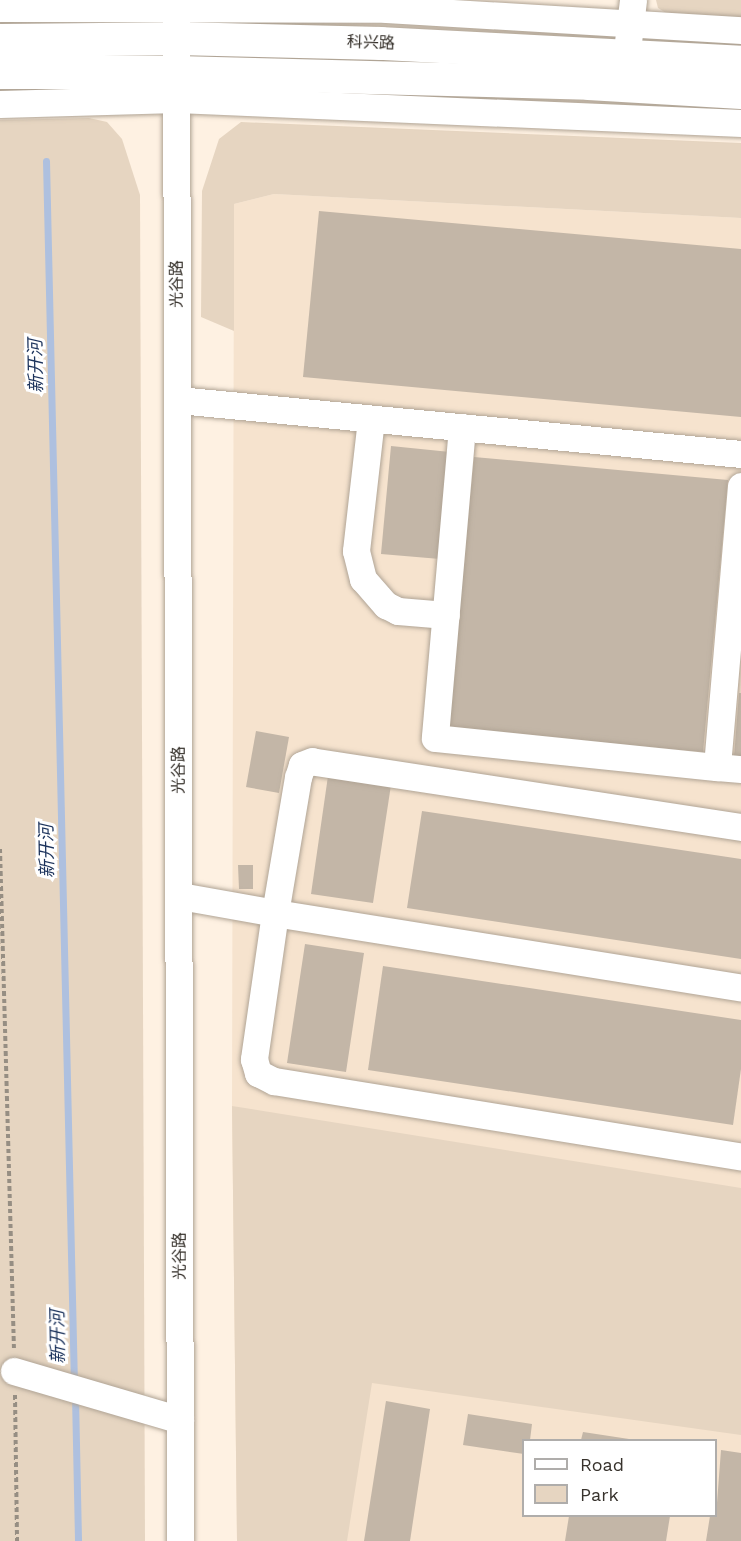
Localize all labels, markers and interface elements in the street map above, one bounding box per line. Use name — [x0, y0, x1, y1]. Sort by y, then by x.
street label: 科兴路 — [347, 33, 395, 53]
street label: 光谷路 — [167, 260, 187, 308]
water label: 新开河 — [25, 339, 47, 393]
street label: 光谷路 — [169, 746, 189, 794]
water label: 新开河 — [36, 824, 58, 878]
street label: 光谷路 — [170, 1232, 190, 1280]
water label: 新开河 — [47, 1310, 69, 1364]
legend — [522, 1439, 717, 1517]
text: Road — [580, 1454, 624, 1475]
text: Park — [580, 1484, 619, 1505]

